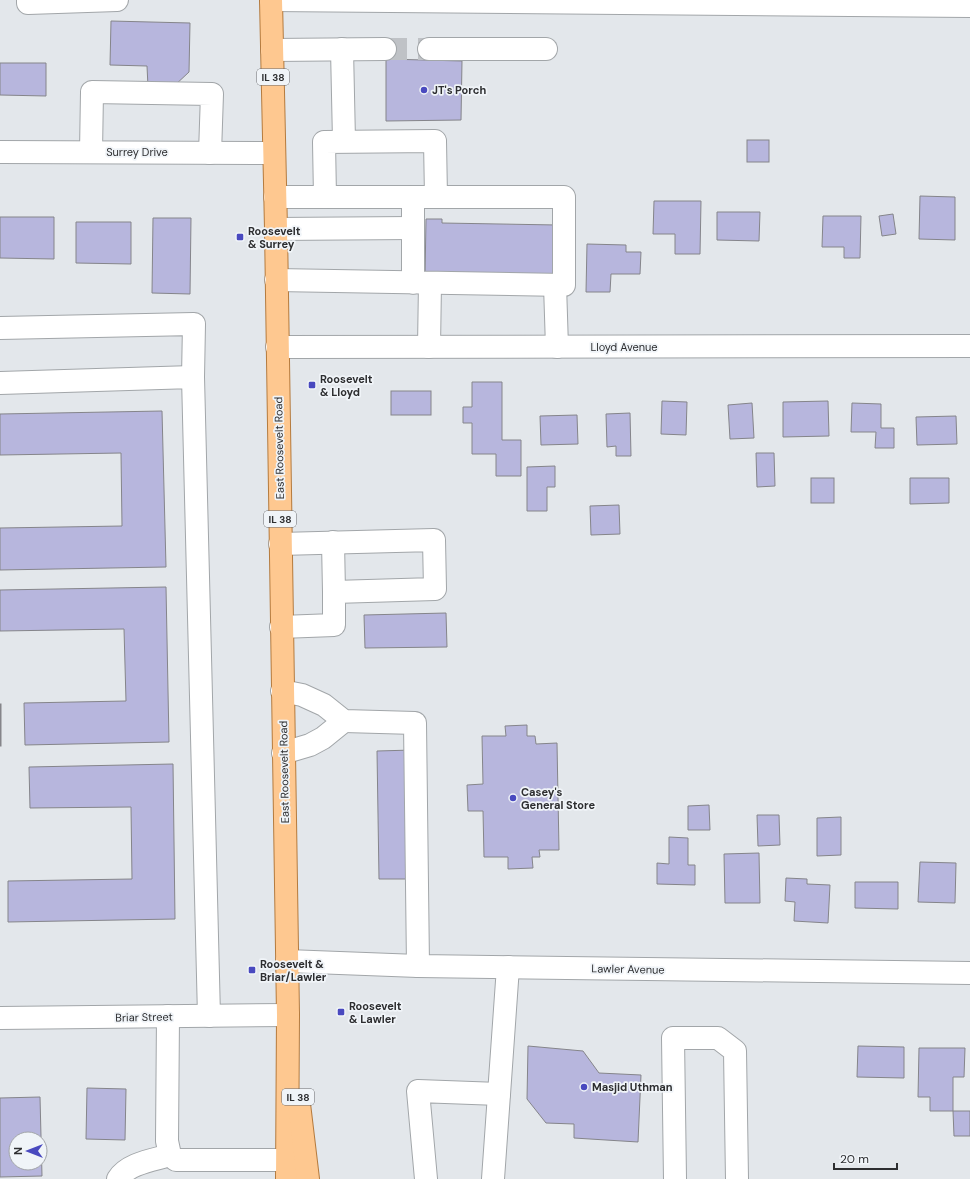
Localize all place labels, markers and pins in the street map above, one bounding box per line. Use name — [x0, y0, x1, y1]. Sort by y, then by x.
place label: JT's Porch — [432, 83, 486, 97]
marker: JT's Porch — [419, 85, 429, 95]
place label: Roosevelt & Surrey — [248, 224, 301, 251]
marker: Roosevelt & Surrey — [235, 232, 245, 242]
place label: Roosevelt & Lloyd — [320, 372, 373, 399]
marker: Roosevelt & Lloyd — [307, 380, 317, 390]
place label: Casey's General Store — [521, 785, 595, 812]
marker: Casey's General Store — [508, 793, 518, 803]
place label: Roosevelt & Briar/Lawler — [260, 957, 327, 984]
marker: Roosevelt & Briar/Lawler — [247, 965, 257, 975]
place label: Roosevelt & Lawler — [349, 999, 402, 1026]
marker: Roosevelt & Lawler — [336, 1007, 346, 1017]
place label: Masjid Uthman — [592, 1080, 673, 1094]
marker: Masjid Uthman — [579, 1082, 589, 1092]

